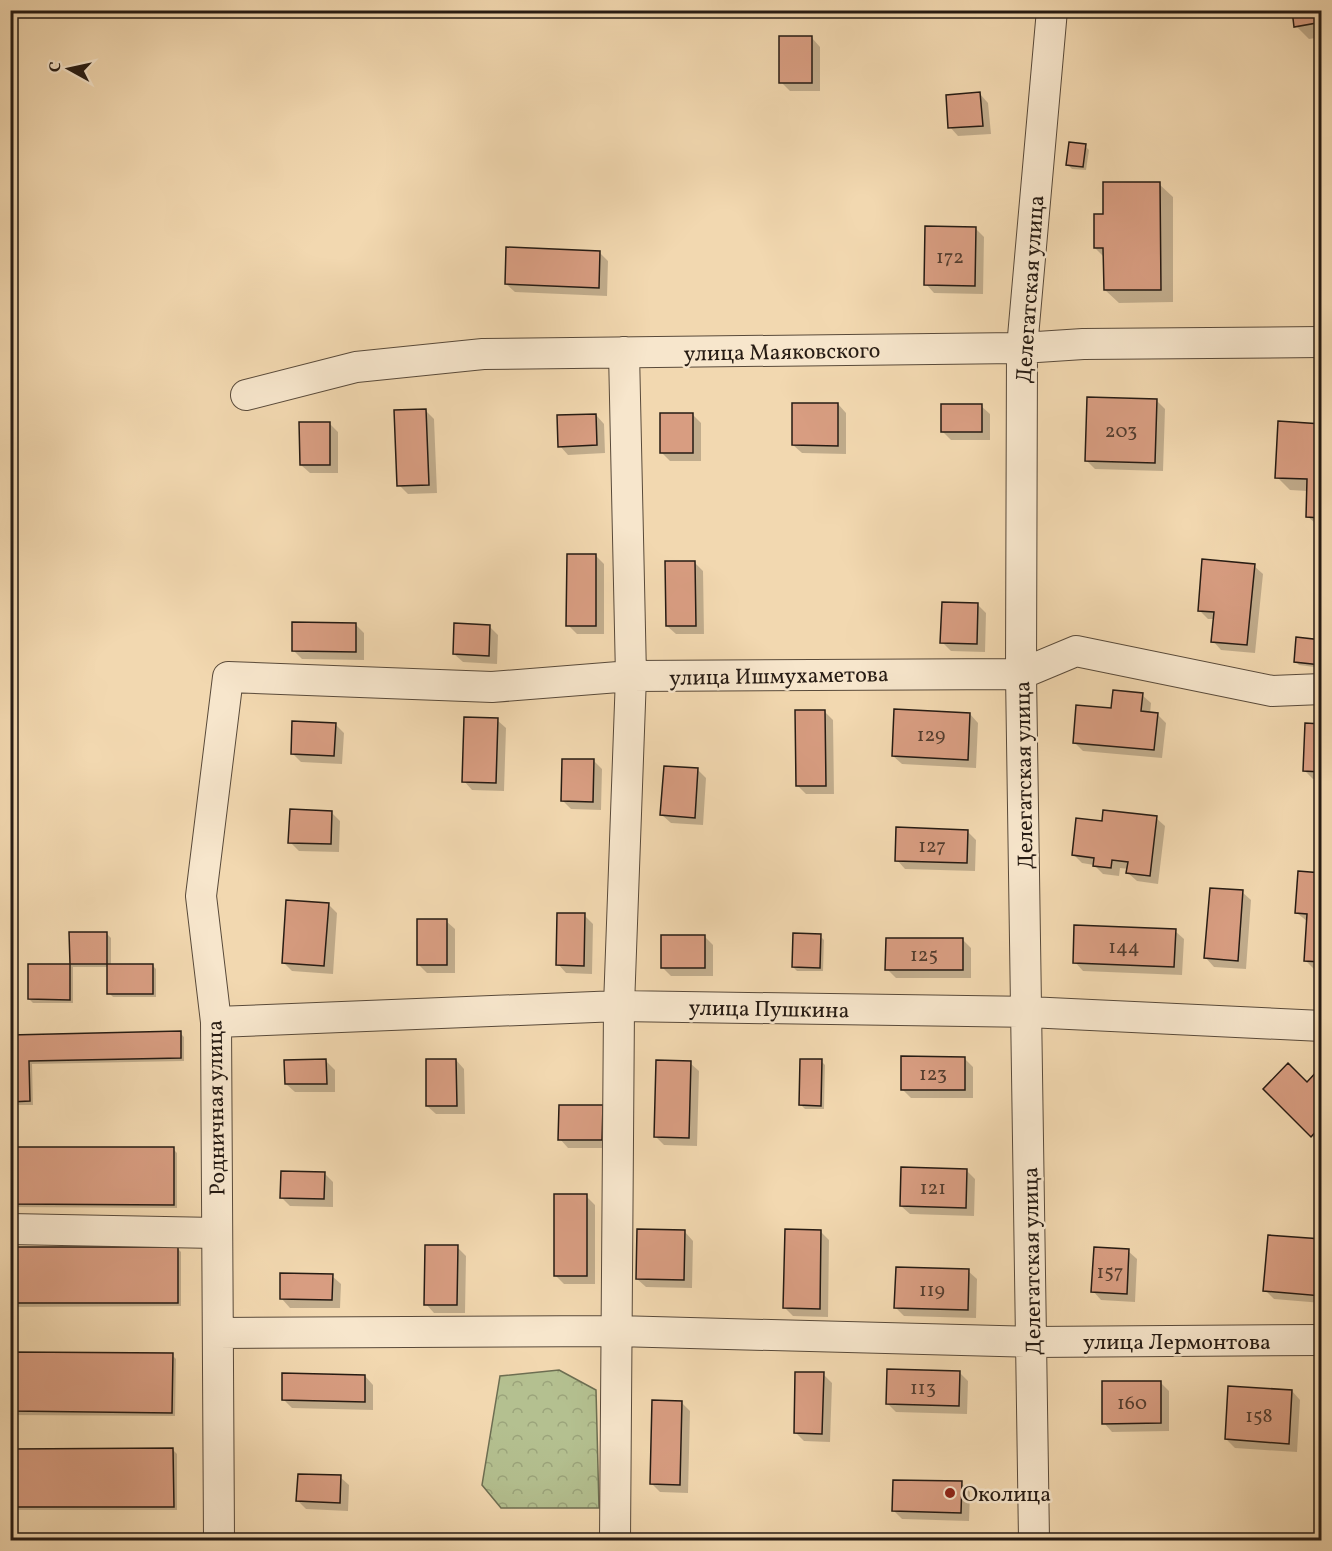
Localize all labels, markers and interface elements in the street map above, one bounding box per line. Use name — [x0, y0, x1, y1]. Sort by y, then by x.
north arrow — [39, 39, 99, 99]
text: С — [45, 61, 68, 74]
street label: Делегатская улица — [1009, 194, 1054, 384]
house number: 172 — [936, 244, 964, 272]
street label: улица Маяковского — [683, 336, 881, 371]
house number: 203 — [1105, 418, 1137, 446]
street label: улица Ишмухаметова — [669, 660, 889, 695]
street label: Делегатская улица — [1008, 680, 1043, 869]
house number: 129 — [917, 722, 945, 750]
house number: 127 — [918, 833, 946, 861]
house number: 144 — [1108, 934, 1140, 962]
house number: 125 — [910, 942, 938, 970]
street label: улица Пушкина — [688, 994, 850, 1027]
street label: Родничная улица — [200, 1020, 235, 1196]
house number: 123 — [919, 1061, 947, 1089]
street label: Делегатская улица — [1016, 1166, 1051, 1355]
house number: 121 — [920, 1175, 946, 1203]
house number: 157 — [1096, 1259, 1124, 1287]
house number: 119 — [919, 1277, 945, 1305]
street label: улица Лермонтова — [1083, 1328, 1271, 1359]
house number: 113 — [910, 1375, 936, 1403]
house number: 160 — [1117, 1390, 1147, 1418]
house number: 158 — [1245, 1403, 1273, 1431]
place label: Околица — [962, 1480, 1051, 1511]
marker: Околица — [943, 1486, 957, 1500]

